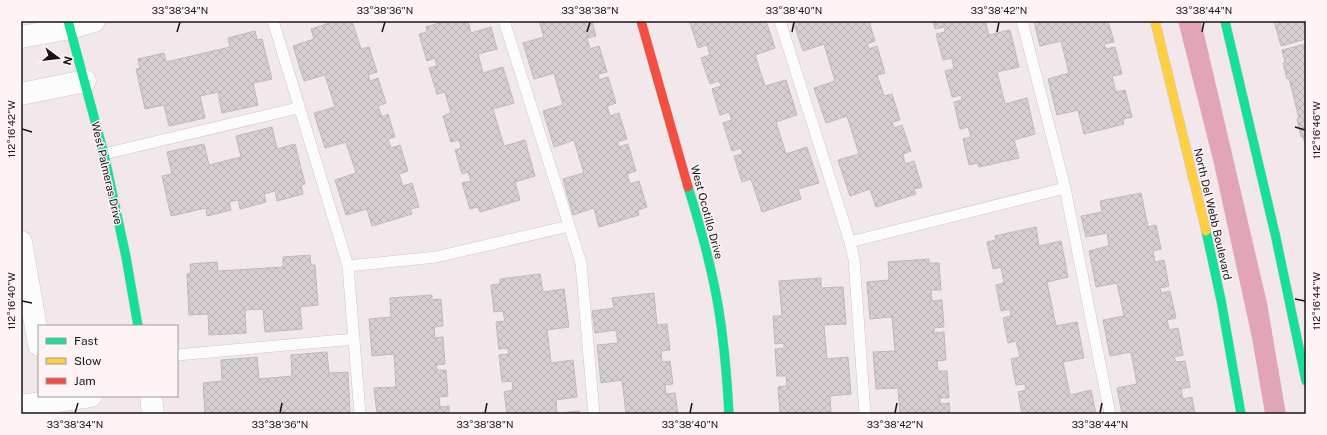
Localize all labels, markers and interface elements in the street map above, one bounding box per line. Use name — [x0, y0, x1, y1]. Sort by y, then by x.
text: 33°38'34"N — [152, 4, 208, 16]
text: 33°38'36"N — [357, 4, 413, 16]
text: 33°38'38"N — [562, 4, 618, 16]
text: 33°38'40"N — [766, 4, 822, 16]
text: 33°38'42"N — [971, 4, 1027, 16]
text: 33°38'44"N — [1176, 4, 1232, 16]
north arrow — [38, 38, 78, 78]
text: N — [61, 55, 75, 66]
text: 112°16'42"W — [5, 100, 17, 158]
text: 112°16'46"W — [1310, 101, 1322, 159]
street label: West Palmeras Drive — [89, 120, 125, 226]
street label: North Del Webb Boulevard — [1192, 147, 1234, 281]
street label: West Ocotillo Drive — [689, 164, 725, 260]
text: 112°16'40"W — [5, 272, 17, 330]
text: 112°16'44"W — [1310, 272, 1322, 330]
legend — [38, 325, 178, 397]
text: Fast — [74, 334, 99, 348]
text: Slow — [74, 354, 102, 368]
text: Jam — [74, 374, 96, 388]
text: 33°38'34"N — [47, 418, 103, 430]
text: 33°38'36"N — [252, 418, 308, 430]
text: 33°38'38"N — [457, 418, 513, 430]
text: 33°38'40"N — [662, 418, 718, 430]
text: 33°38'42"N — [867, 418, 923, 430]
text: 33°38'44"N — [1072, 418, 1128, 430]

